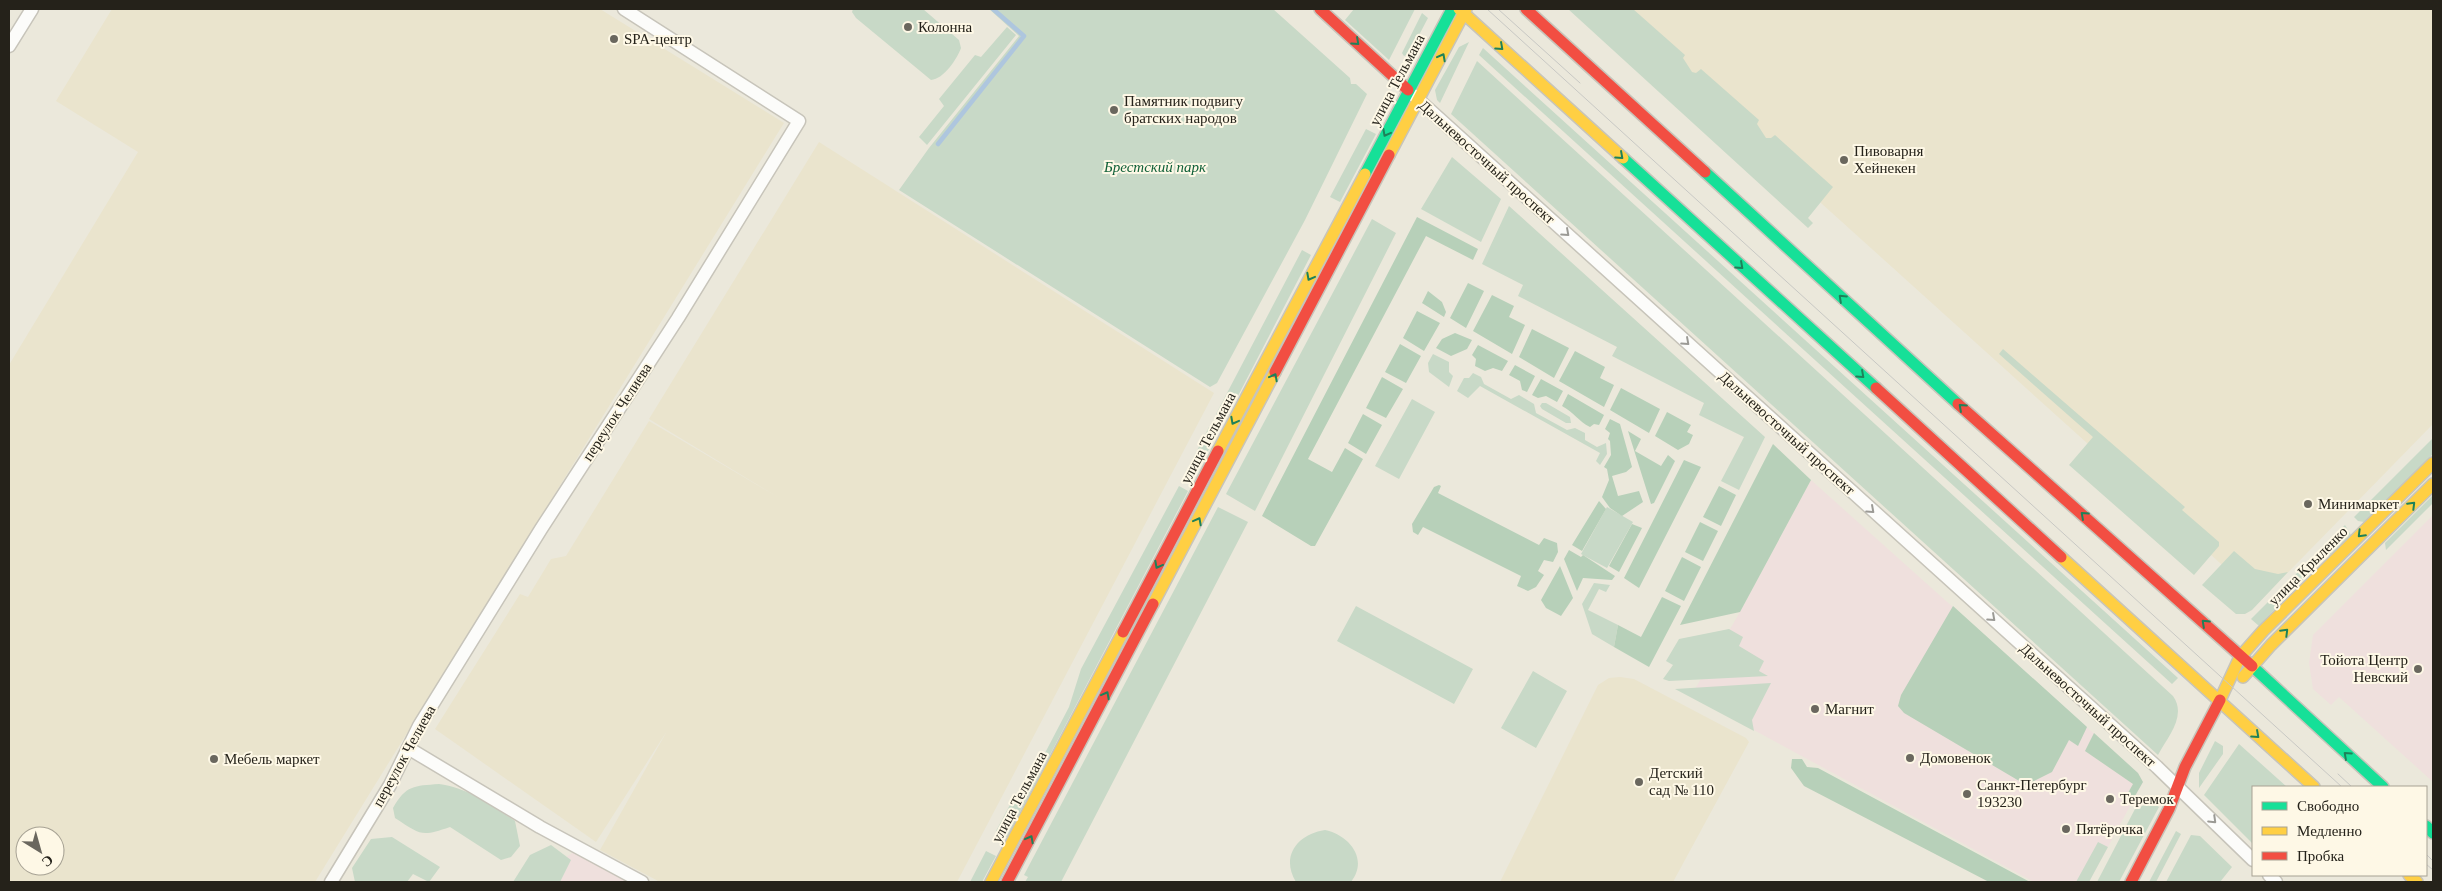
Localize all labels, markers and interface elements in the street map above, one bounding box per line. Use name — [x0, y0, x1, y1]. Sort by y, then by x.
place label: Колонна — [918, 19, 973, 35]
marker: Колонна — [902, 21, 914, 33]
place label: SPA-центр — [624, 31, 692, 47]
street label: улица Тельмана — [1366, 31, 1428, 128]
marker: SPA-центр — [608, 33, 620, 45]
one-way arrow — [1350, 36, 1359, 45]
one-way arrow — [1495, 41, 1504, 50]
one-way arrow — [1436, 53, 1446, 62]
place label: Памятник подвигу братских народов — [1124, 93, 1244, 126]
street label: Дальневосточный проспект — [1416, 97, 1558, 227]
marker: Памятник подвигу братских народов — [1108, 104, 1120, 116]
one-way arrow — [1382, 128, 1392, 137]
place label: Пивоварня Хейнекен — [1854, 143, 1923, 176]
one-way arrow — [1615, 150, 1624, 159]
marker: Пивоварня Хейнекен — [1838, 154, 1850, 166]
park label: Брестский парк — [1103, 159, 1207, 175]
one-way arrow — [1560, 227, 1569, 236]
one-way arrow — [1735, 260, 1744, 269]
one-way arrow — [1306, 272, 1316, 281]
one-way arrow — [1839, 295, 1848, 304]
one-way arrow — [1680, 336, 1689, 345]
street label: переулок Челиева — [579, 360, 655, 464]
street label: Дальневосточный проспект — [1716, 368, 1858, 498]
one-way arrow — [1855, 369, 1864, 378]
one-way arrow — [1267, 373, 1277, 382]
street label: улица Тельмана — [1177, 389, 1239, 486]
one-way arrow — [1959, 404, 1968, 413]
one-way arrow — [1230, 415, 1240, 424]
place label: Минимаркет — [2318, 496, 2400, 512]
marker: Минимаркет — [2302, 498, 2314, 510]
one-way arrow — [2407, 502, 2416, 511]
one-way arrow — [1866, 504, 1875, 513]
one-way arrow — [2080, 512, 2089, 521]
one-way arrow — [1192, 517, 1202, 526]
street label: улица Крыленко — [2265, 523, 2351, 609]
one-way arrow — [2358, 528, 2367, 537]
one-way arrow — [1154, 559, 1164, 568]
one-way arrow — [1987, 612, 1996, 621]
one-way arrow — [2201, 620, 2210, 629]
one-way arrow — [2279, 629, 2288, 638]
street label: Дальневосточный проспект — [2017, 640, 2159, 770]
place label: Тойота Центр Невский — [2320, 652, 2408, 685]
marker: Тойота Центр Невский — [2412, 663, 2424, 675]
one-way arrow — [1100, 692, 1110, 701]
place label: Магнит — [1825, 701, 1874, 717]
street label: переулок Челиева — [370, 702, 439, 809]
marker: Магнит — [1809, 703, 1821, 715]
one-way arrow — [2250, 729, 2259, 738]
street label: улица Тельмана — [988, 748, 1050, 845]
place label: Домовенок — [1920, 750, 1992, 766]
place label: Мебель маркет — [224, 751, 320, 767]
one-way arrow — [2343, 751, 2352, 760]
marker: Домовенок — [1904, 752, 1916, 764]
marker: Мебель маркет — [208, 753, 220, 765]
place label: Детский сад № 110 — [1649, 765, 1714, 798]
marker: Детский сад № 110 — [1633, 776, 1645, 788]
place label: Санкт-Петербург 193230 — [1977, 777, 2087, 810]
legend — [2252, 786, 2427, 876]
marker: Санкт-Петербург 193230 — [1961, 788, 1973, 800]
place label: Теремок — [2120, 791, 2174, 807]
marker: Теремок — [2104, 793, 2116, 805]
text: Свободно — [2297, 798, 2359, 814]
one-way arrow — [2207, 814, 2216, 823]
place label: Пятёрочка — [2076, 821, 2143, 837]
marker: Пятёрочка — [2060, 823, 2072, 835]
text: Медленно — [2297, 823, 2362, 839]
north arrow — [15, 826, 65, 876]
one-way arrow — [1024, 835, 1034, 844]
text: Пробка — [2297, 848, 2345, 864]
text: С — [39, 852, 56, 870]

